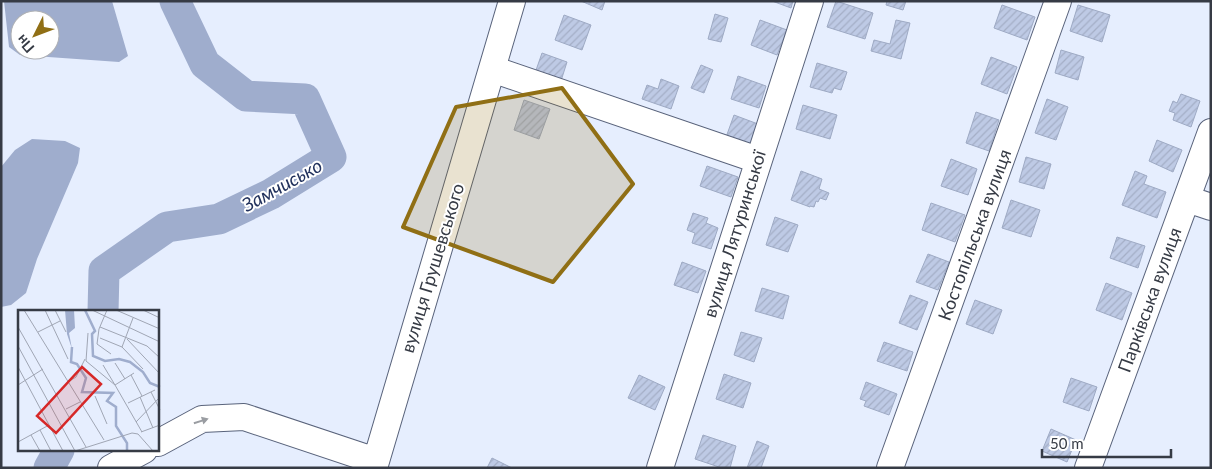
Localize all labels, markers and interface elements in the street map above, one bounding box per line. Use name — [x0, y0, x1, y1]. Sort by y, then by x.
north arrow — [10, 10, 60, 60]
text: Пн — [13, 32, 37, 57]
street label: Костопільська вулиця — [933, 146, 1015, 323]
street label: вулиця Лятуринської — [698, 147, 770, 320]
water label: Замчисько — [237, 153, 326, 216]
street label: вулиця Грушевського — [396, 180, 468, 355]
street label: Парківська вулиця — [1113, 224, 1185, 375]
inset map — [18, 310, 159, 452]
one-way arrow — [194, 417, 209, 425]
scale bar — [1042, 426, 1171, 458]
text: 50 m — [1050, 434, 1084, 452]

